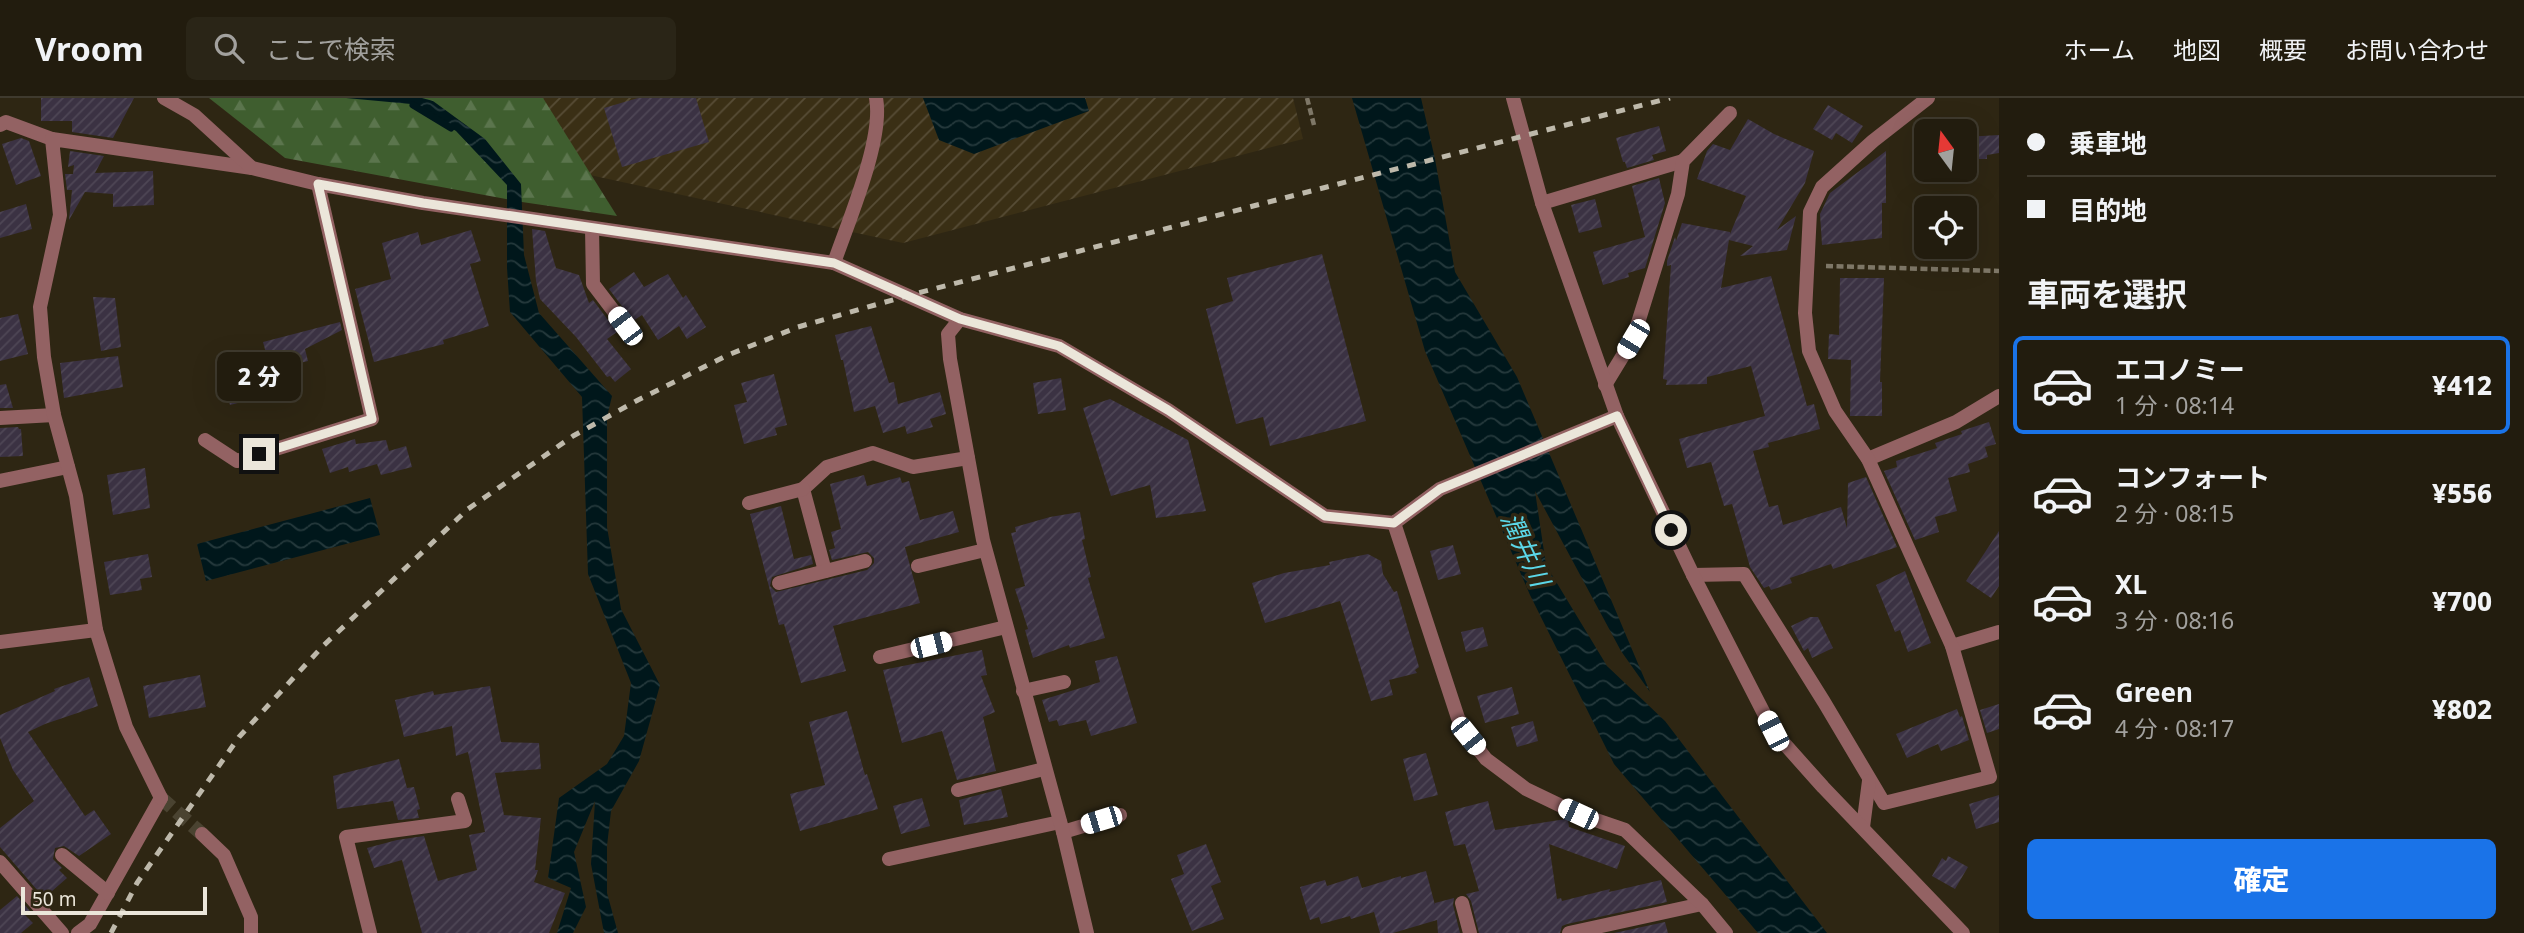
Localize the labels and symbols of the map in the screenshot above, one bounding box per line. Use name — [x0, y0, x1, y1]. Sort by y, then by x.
north arrow — [1914, 119, 1978, 182]
car — [604, 303, 647, 349]
car — [1614, 316, 1653, 362]
callout: 2 分 — [217, 352, 301, 402]
route end — [243, 438, 275, 470]
water label: 潤井川 — [1493, 506, 1560, 595]
route start — [1655, 514, 1687, 546]
car — [909, 630, 954, 660]
car — [1755, 708, 1792, 754]
car — [1447, 713, 1490, 759]
car — [1555, 796, 1602, 832]
car — [1078, 804, 1125, 836]
scale bar — [21, 884, 206, 916]

